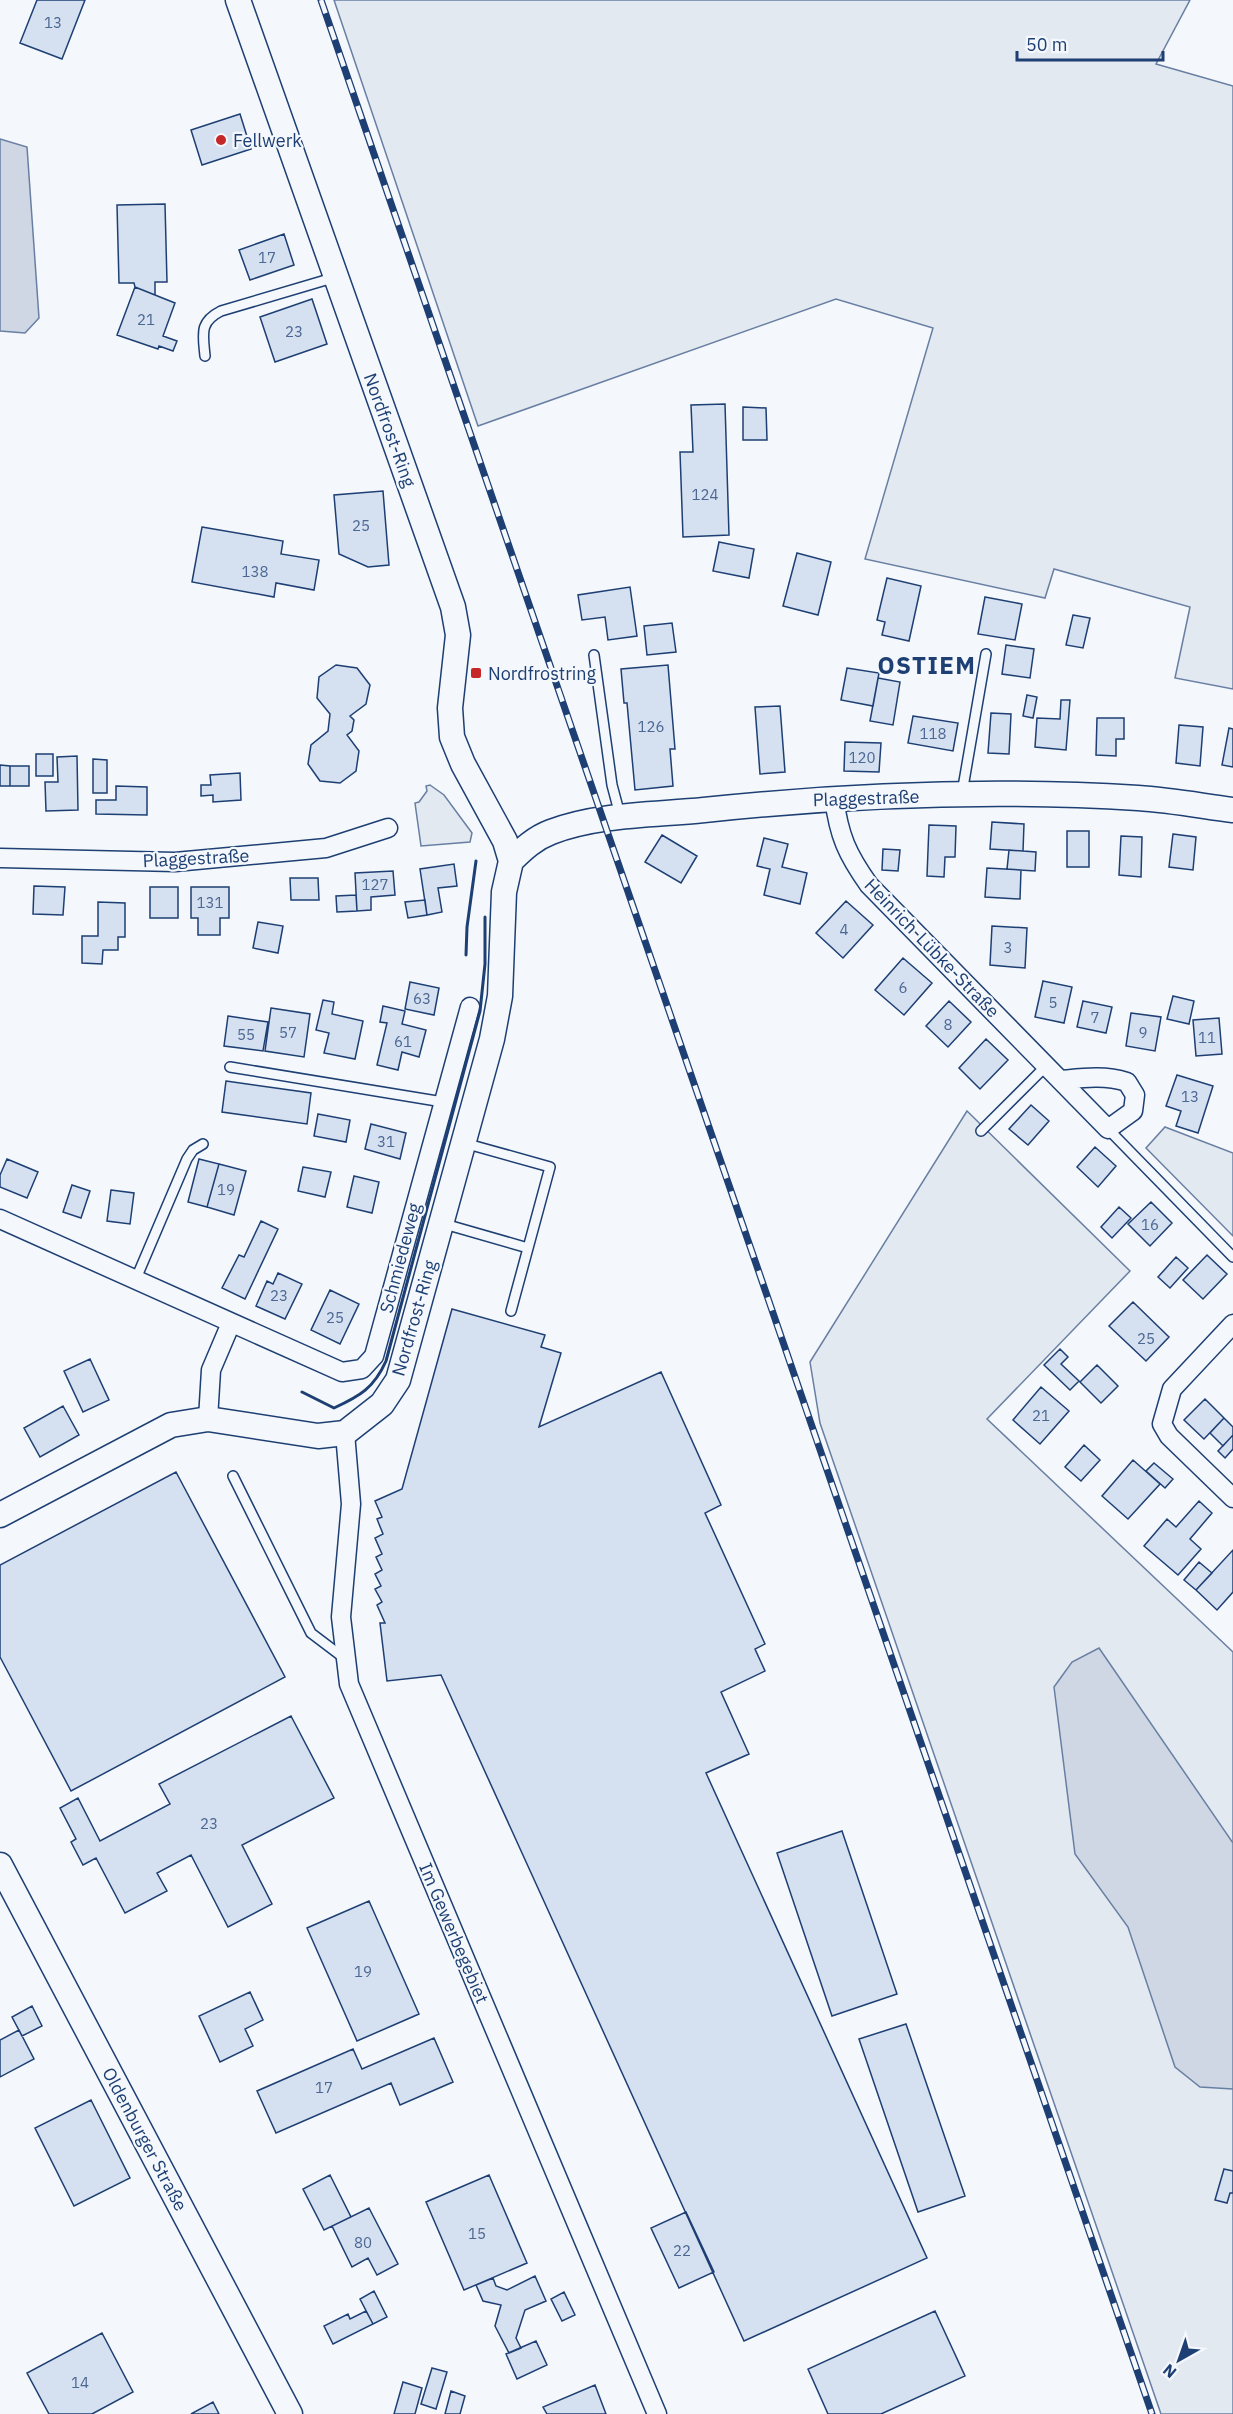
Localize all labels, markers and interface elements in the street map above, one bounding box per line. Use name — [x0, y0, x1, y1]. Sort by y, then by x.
house number: 13 — [44, 13, 62, 32]
scale bar — [1017, 24, 1162, 62]
text: 50 m — [1026, 33, 1068, 56]
place label: Fellwerk — [233, 129, 302, 152]
marker: Fellwerk — [214, 133, 228, 147]
house number: 17 — [258, 248, 276, 267]
house number: 21 — [137, 310, 155, 329]
house number: 23 — [285, 322, 303, 341]
street label: Nordfrost-Ring — [359, 370, 421, 491]
house number: 124 — [691, 485, 719, 504]
house number: 25 — [352, 516, 370, 535]
house number: 138 — [241, 562, 269, 581]
district label: OSTIEM — [878, 649, 976, 681]
place label: Nordfrostring — [488, 662, 596, 685]
marker: Nordfrostring — [469, 666, 483, 680]
house number: 126 — [637, 717, 665, 736]
house number: 118 — [919, 724, 947, 743]
house number: 120 — [848, 748, 876, 767]
street label: Plaggestraße — [812, 785, 920, 811]
street label: Plaggestraße — [142, 844, 250, 872]
street label: Heinrich-Lübke-Straße — [860, 874, 1005, 1023]
house number: 127 — [361, 875, 389, 894]
house number: 131 — [196, 893, 224, 912]
house number: 4 — [839, 920, 849, 939]
house number: 3 — [1003, 938, 1013, 957]
house number: 6 — [898, 978, 908, 997]
house number: 63 — [413, 989, 431, 1008]
house number: 5 — [1048, 993, 1058, 1012]
house number: 7 — [1090, 1008, 1100, 1027]
house number: 8 — [943, 1015, 953, 1034]
house number: 57 — [279, 1023, 297, 1042]
house number: 9 — [1138, 1023, 1148, 1042]
house number: 55 — [237, 1025, 255, 1044]
house number: 11 — [1198, 1028, 1216, 1047]
house number: 61 — [394, 1032, 412, 1051]
house number: 13 — [1181, 1087, 1199, 1106]
house number: 31 — [377, 1132, 395, 1151]
house number: 19 — [217, 1180, 235, 1199]
street label: Schmiedeweg — [374, 1200, 426, 1316]
house number: 16 — [1141, 1215, 1159, 1234]
street label: Nordfrost-Ring — [386, 1257, 442, 1379]
house number: 23 — [270, 1286, 288, 1305]
house number: 25 — [326, 1308, 344, 1327]
house number: 25 — [1137, 1329, 1155, 1348]
house number: 21 — [1032, 1406, 1050, 1425]
house number: 23 — [200, 1814, 218, 1833]
street label: Im Gewerbegebiet — [414, 1859, 494, 2007]
house number: 19 — [354, 1962, 372, 1981]
street label: Oldenburger Straße — [97, 2063, 193, 2215]
house number: 17 — [315, 2078, 333, 2097]
house number: 15 — [468, 2224, 486, 2243]
house number: 80 — [354, 2233, 372, 2252]
house number: 22 — [673, 2241, 691, 2260]
north arrow — [1149, 2330, 1209, 2390]
text: N — [1158, 2360, 1180, 2383]
house number: 14 — [71, 2373, 89, 2392]

